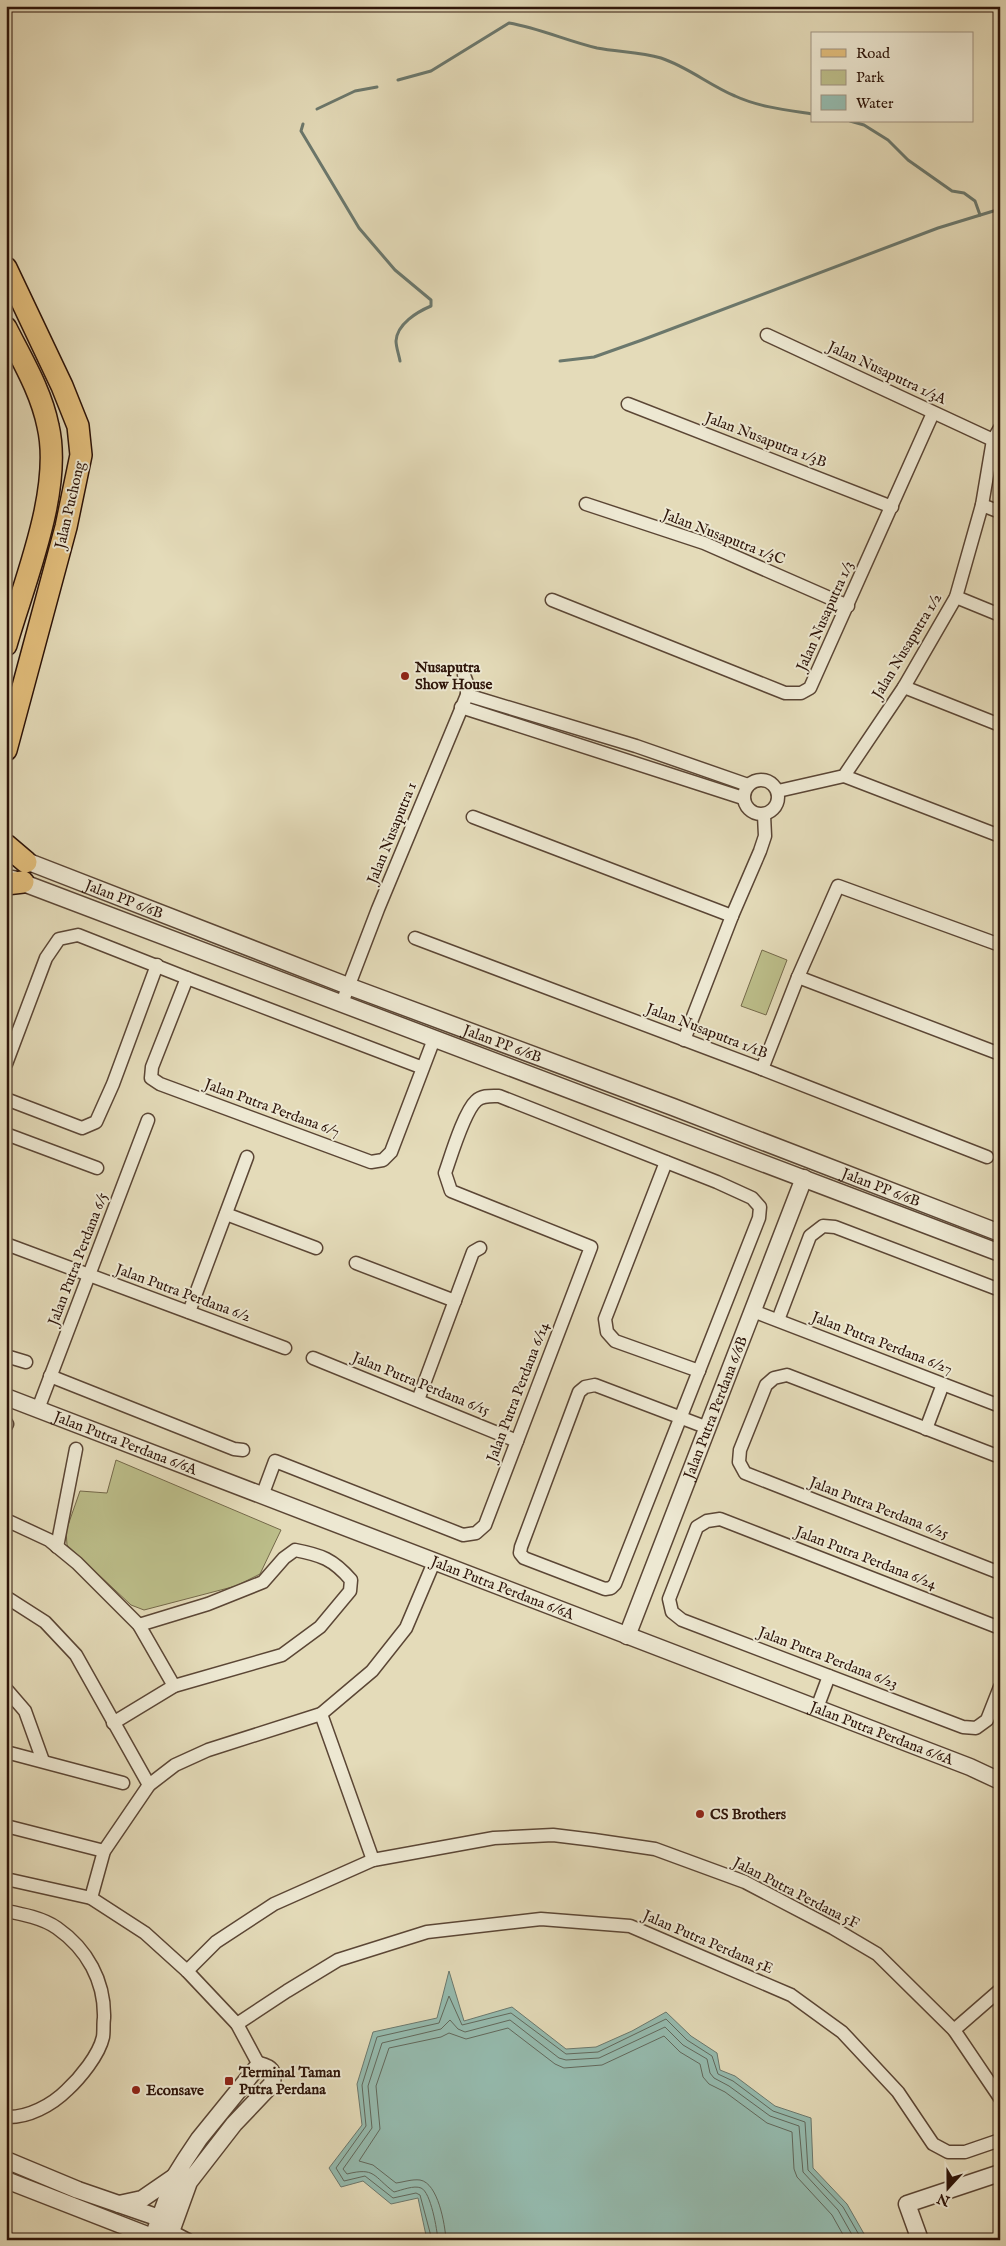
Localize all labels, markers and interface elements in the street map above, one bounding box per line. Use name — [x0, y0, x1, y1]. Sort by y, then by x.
legend — [811, 32, 974, 122]
text: Road — [856, 44, 891, 63]
text: Park — [856, 68, 886, 87]
text: Water — [856, 94, 894, 113]
street label: Jalan Nusaputra 1/3A — [823, 336, 950, 409]
street label: Jalan Nusaputra 1/3B — [701, 407, 830, 472]
street label: Jalan Puchong — [50, 459, 89, 552]
street label: Jalan Nusaputra 1/3C — [658, 504, 788, 569]
street label: Jalan Nusaputra 1/3 — [791, 558, 858, 676]
street label: Jalan Nusaputra 1/2 — [867, 590, 946, 704]
place label: Nusaputra Show House — [414, 658, 492, 694]
marker: Nusaputra Show House — [399, 670, 411, 682]
street label: Jalan Nusaputra 1 — [362, 779, 421, 888]
street label: Jalan PP 6/6B — [80, 875, 166, 923]
street label: Jalan Nusaputra 1/1B — [642, 998, 771, 1063]
street label: Jalan PP 6/6B — [459, 1020, 544, 1067]
street label: Jalan Putra Perdana 6/7 — [200, 1074, 342, 1141]
street label: Jalan PP 6/6B — [837, 1163, 923, 1211]
street label: Jalan Putra Perdana 6/5 — [43, 1189, 112, 1330]
street label: Jalan Putra Perdana 6/2 — [111, 1259, 253, 1326]
street label: Jalan Putra Perdana 6/27 — [807, 1307, 955, 1379]
street label: Jalan Putra Perdana 6/14 — [482, 1319, 554, 1467]
street label: Jalan Putra Perdana 6/6B — [678, 1333, 752, 1484]
street label: Jalan Putra Perdana 6/15 — [348, 1347, 493, 1420]
street label: Jalan Putra Perdana 6/6A — [49, 1406, 201, 1479]
street label: Jalan Putra Perdana 6/25 — [805, 1472, 952, 1544]
street label: Jalan Putra Perdana 6/24 — [791, 1522, 940, 1594]
street label: Jalan Putra Perdana 6/6A — [426, 1551, 578, 1624]
street label: Jalan Putra Perdana 6/23 — [754, 1622, 900, 1693]
street label: Jalan Putra Perdana 6/6A — [805, 1696, 957, 1770]
place label: CS Brothers — [710, 1805, 787, 1824]
marker: CS Brothers — [694, 1808, 706, 1820]
street label: Jalan Putra Perdana 5F — [728, 1852, 863, 1933]
street label: Jalan Putra Perdana 5E — [638, 1905, 776, 1978]
place label: Terminal Taman Putra Perdana — [238, 2063, 341, 2099]
marker: Terminal Taman Putra Perdana — [223, 2075, 235, 2087]
place label: Econsave — [146, 2081, 204, 2100]
marker: Econsave — [130, 2084, 142, 2096]
north arrow — [924, 2164, 974, 2214]
text: N — [935, 2189, 954, 2210]

